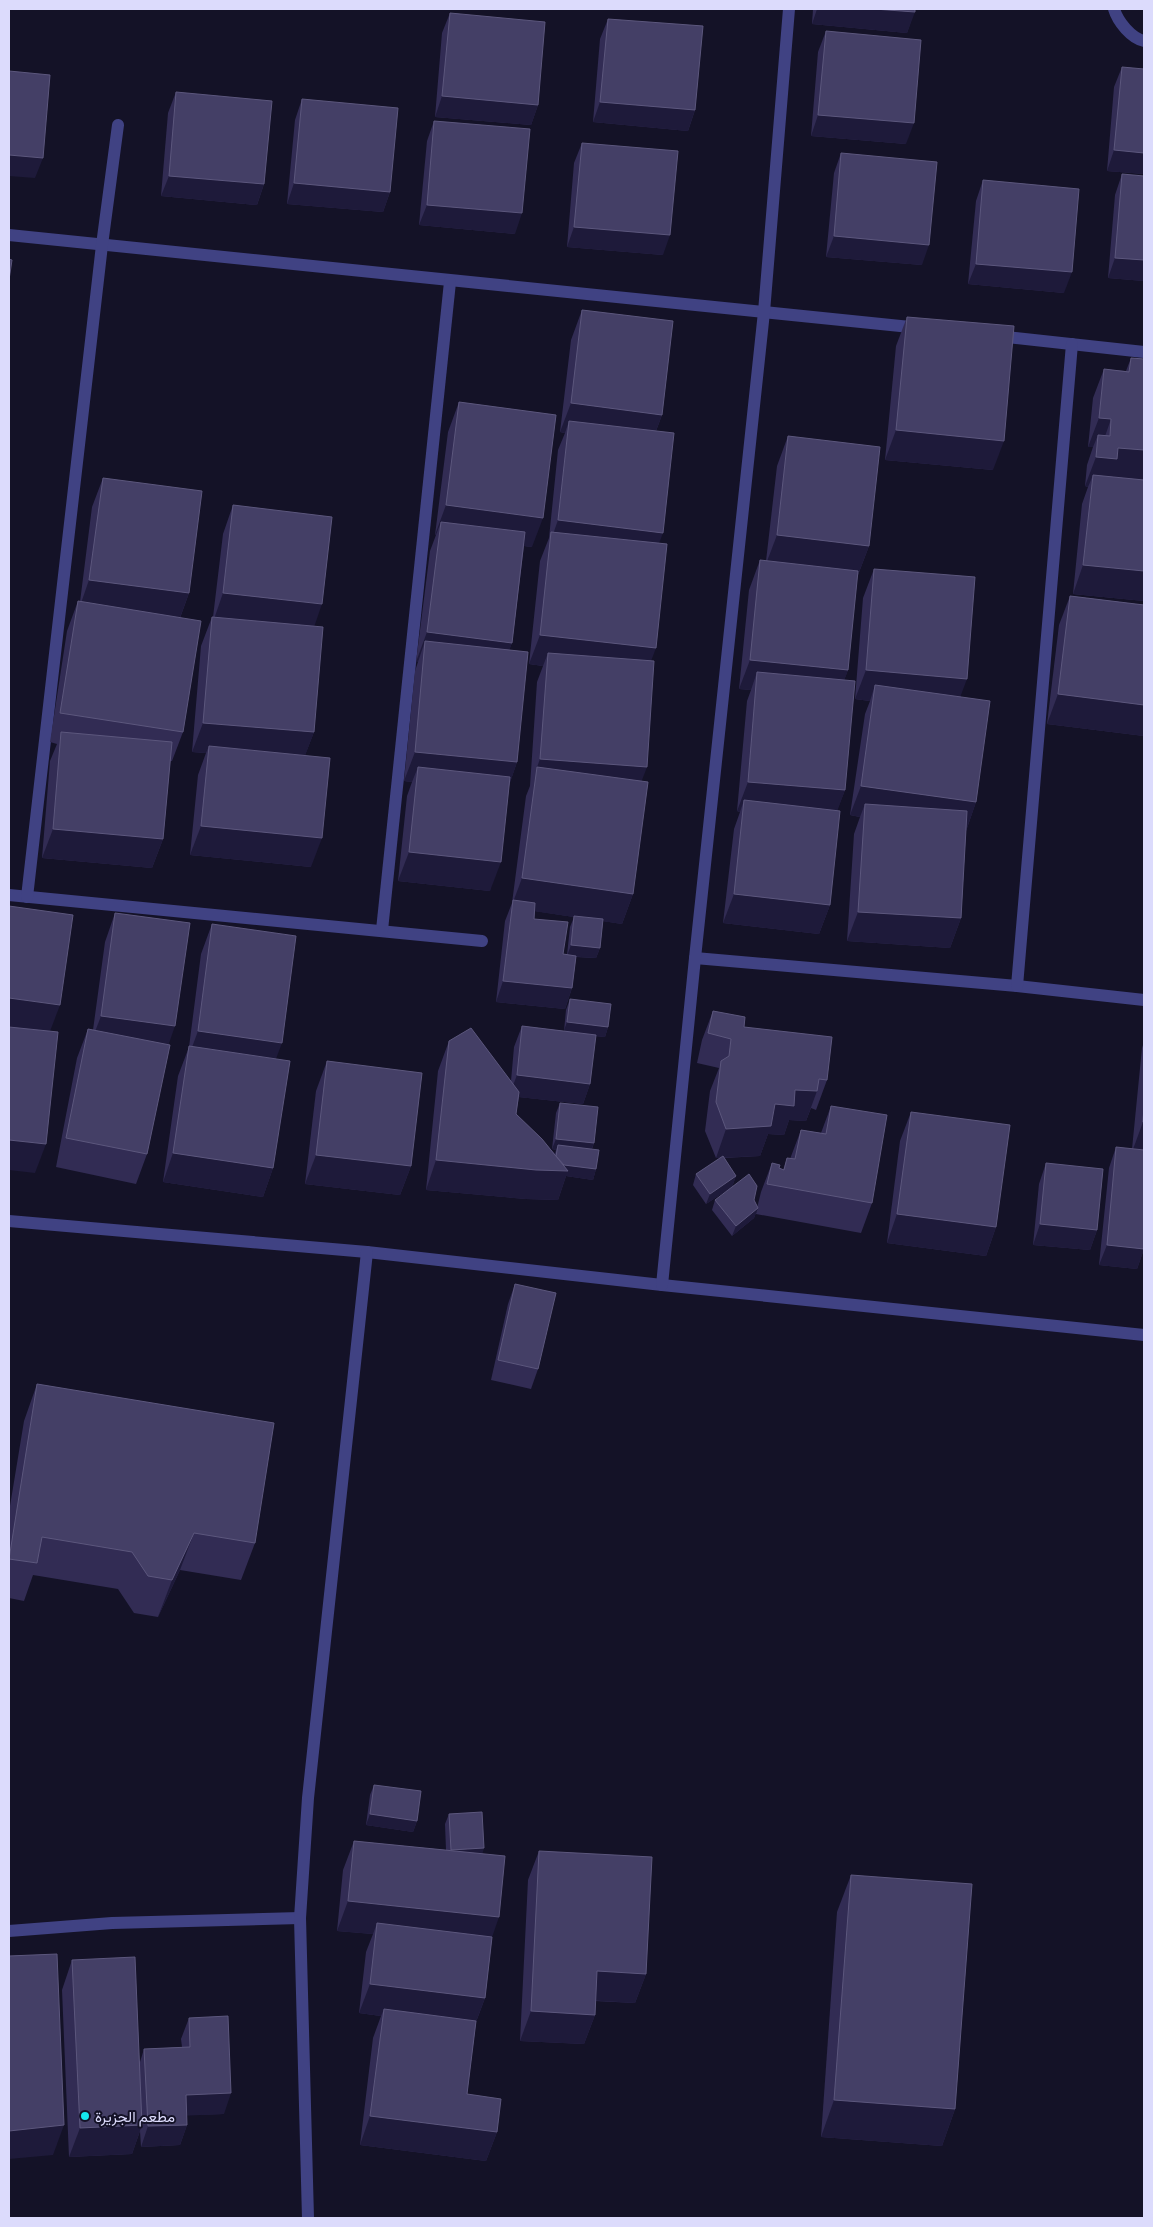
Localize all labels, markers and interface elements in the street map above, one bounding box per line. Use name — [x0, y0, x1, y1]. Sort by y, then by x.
place label: مطعم الجزيرة — [95, 2107, 175, 2127]
marker: مطعم الجزيرة — [79, 2110, 91, 2122]

